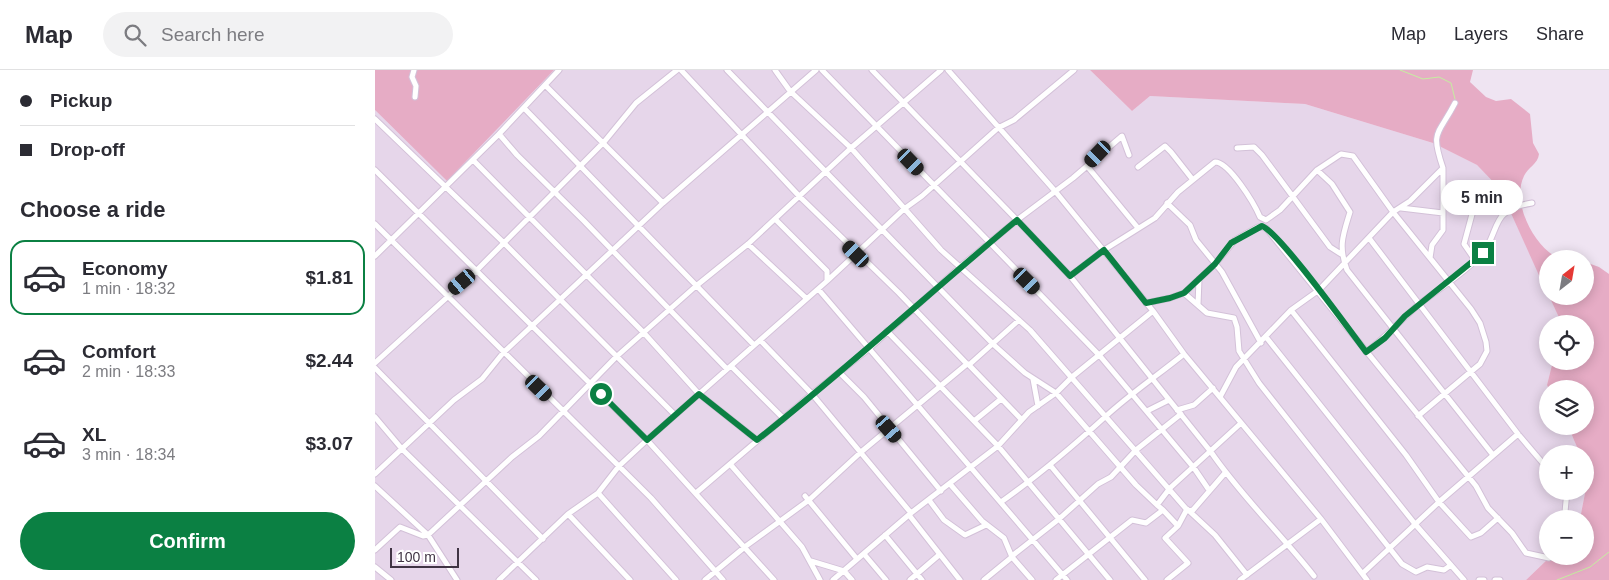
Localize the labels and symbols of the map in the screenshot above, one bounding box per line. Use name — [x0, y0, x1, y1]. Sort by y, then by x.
car — [1082, 138, 1113, 170]
car — [895, 146, 926, 178]
callout: 5 min — [1442, 180, 1524, 216]
car — [840, 238, 871, 270]
route end — [1472, 242, 1494, 264]
north arrow — [1539, 250, 1594, 305]
car — [1011, 265, 1042, 297]
car — [445, 267, 478, 297]
car — [523, 372, 555, 404]
route start — [590, 383, 612, 405]
car — [873, 413, 904, 445]
scale bar — [390, 545, 459, 568]

